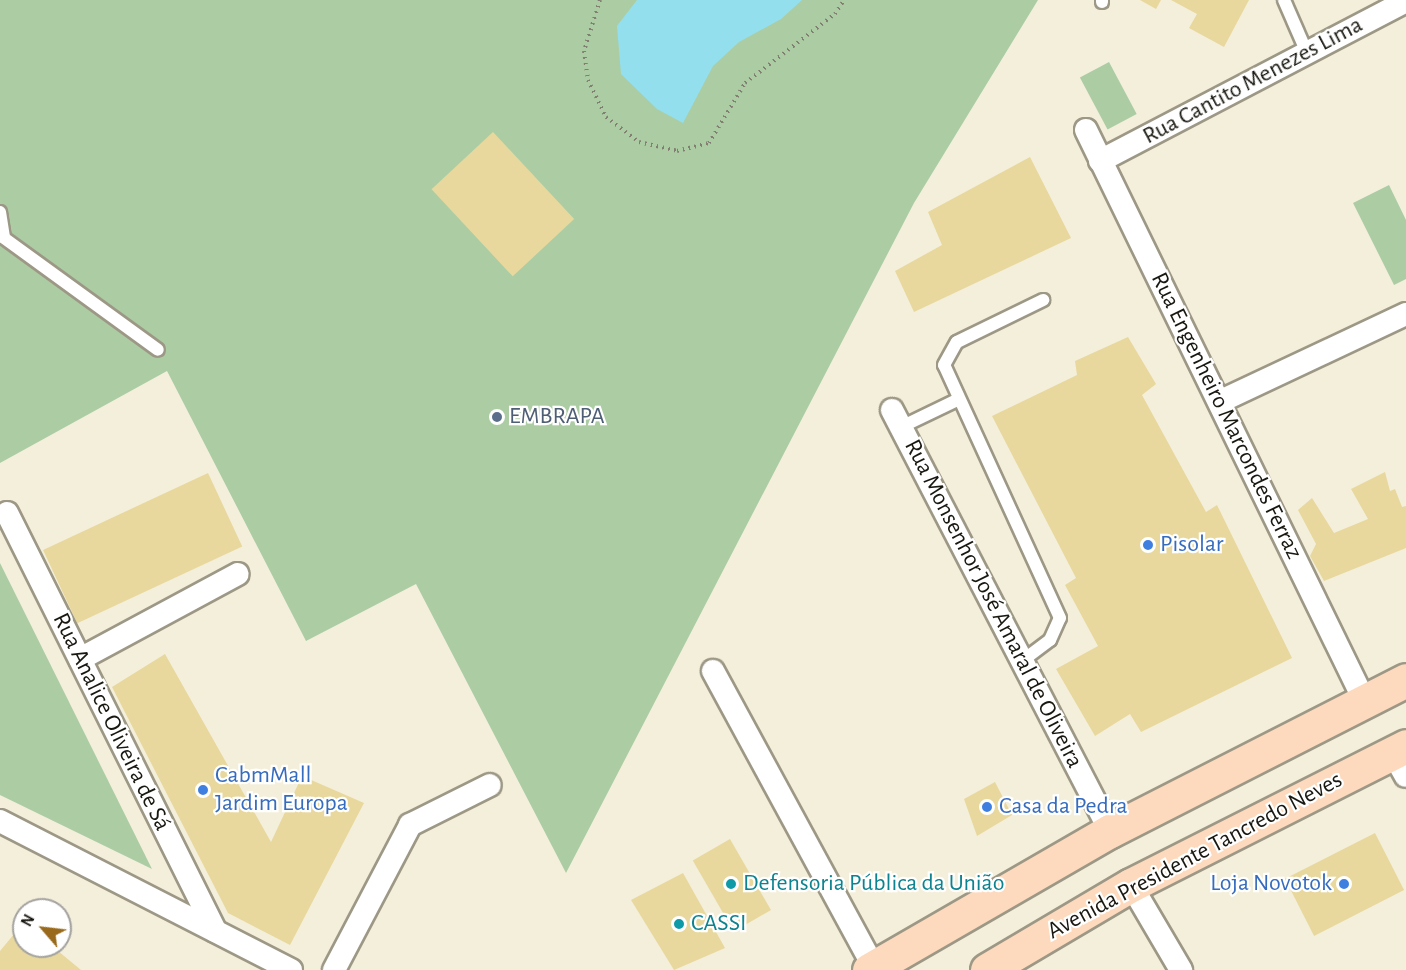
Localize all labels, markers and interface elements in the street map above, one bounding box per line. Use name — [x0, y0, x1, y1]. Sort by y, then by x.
street label: Rua Cantito Menezes Lima — [1138, 11, 1368, 151]
street label: Rua Engenheiro Marcondes Ferraz — [1144, 268, 1308, 564]
place label: EMBRAPA — [509, 403, 605, 431]
marker: EMBRAPA — [490, 410, 504, 424]
street label: Rua Monsenhor José Amaral de Oliveira — [897, 435, 1089, 773]
place label: Pisolar — [1160, 531, 1223, 559]
marker: Pisolar — [1141, 538, 1155, 552]
street label: Rua Analice Oliveira de Sá — [46, 608, 176, 836]
place label: CabmMall Jardim Europa — [215, 762, 348, 818]
street label: Avenida Presidente Tancredo Neves — [1043, 766, 1347, 946]
marker: CabmMall Jardim Europa — [196, 783, 210, 797]
place label: Casa da Pedra — [999, 793, 1128, 821]
marker: Casa da Pedra — [980, 800, 994, 814]
place label: Defensoria Pública da União — [743, 870, 1004, 898]
place label: Loja Novotok — [1210, 870, 1332, 898]
marker: Defensoria Pública da União — [724, 877, 738, 891]
marker: Loja Novotok — [1337, 877, 1351, 891]
north arrow — [12, 898, 72, 958]
place label: CASSI — [691, 910, 746, 938]
text: N — [18, 912, 38, 929]
marker: CASSI — [672, 917, 686, 931]

